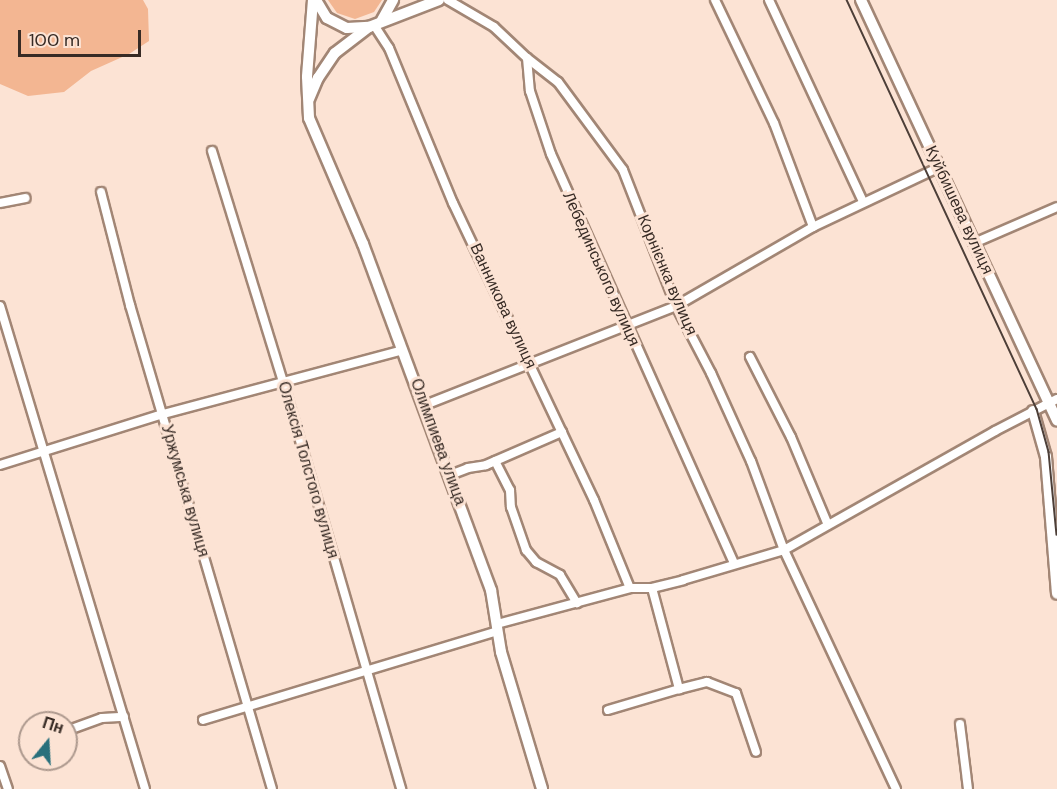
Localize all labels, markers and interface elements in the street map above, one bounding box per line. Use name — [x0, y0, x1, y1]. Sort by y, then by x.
scale bar — [21, 18, 144, 56]
text: 100 m — [29, 28, 80, 52]
street label: Куйбишева вулиця — [921, 143, 997, 277]
street label: Лебединського вулиця — [558, 189, 644, 349]
street label: Корнієнка вулиця — [633, 212, 701, 338]
street label: Ванникова вулиця — [466, 240, 540, 372]
street label: Олимпиева улица — [406, 376, 470, 508]
street label: Олексія Толстого вулиця — [274, 379, 342, 561]
street label: Уржумська вулиця — [157, 423, 213, 559]
north arrow — [18, 711, 78, 771]
text: Пн — [40, 712, 66, 739]

